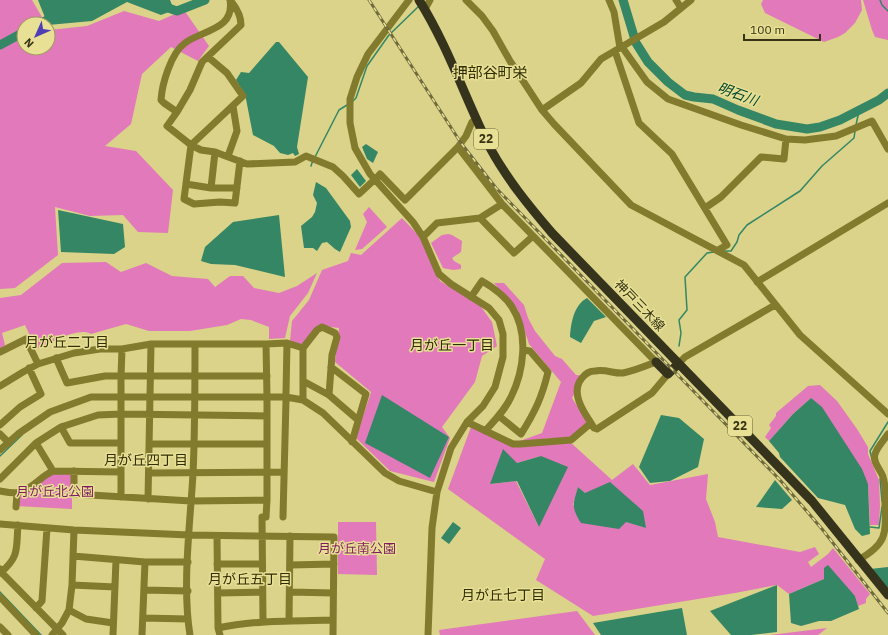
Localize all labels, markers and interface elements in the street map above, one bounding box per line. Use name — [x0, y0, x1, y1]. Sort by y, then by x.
north arrow — [16, 16, 56, 56]
scale bar — [744, 16, 820, 42]
text: 100 m — [750, 22, 785, 37]
text: N — [21, 35, 37, 51]
district label: 押部谷町栄 — [452, 63, 528, 82]
water label: 明石川 — [715, 78, 763, 110]
road number: 22 — [474, 129, 498, 149]
street label: 神戸三木線 — [611, 276, 668, 335]
district label: 月が丘二丁目 — [25, 333, 109, 351]
district label: 月が丘一丁目 — [410, 336, 494, 354]
road number: 22 — [728, 416, 752, 436]
district label: 月が丘四丁目 — [104, 451, 188, 469]
park label: 月が丘北公園 — [16, 483, 94, 500]
park label: 月が丘南公園 — [318, 540, 396, 557]
district label: 月が丘五丁目 — [208, 570, 292, 588]
district label: 月が丘七丁目 — [461, 586, 545, 604]

